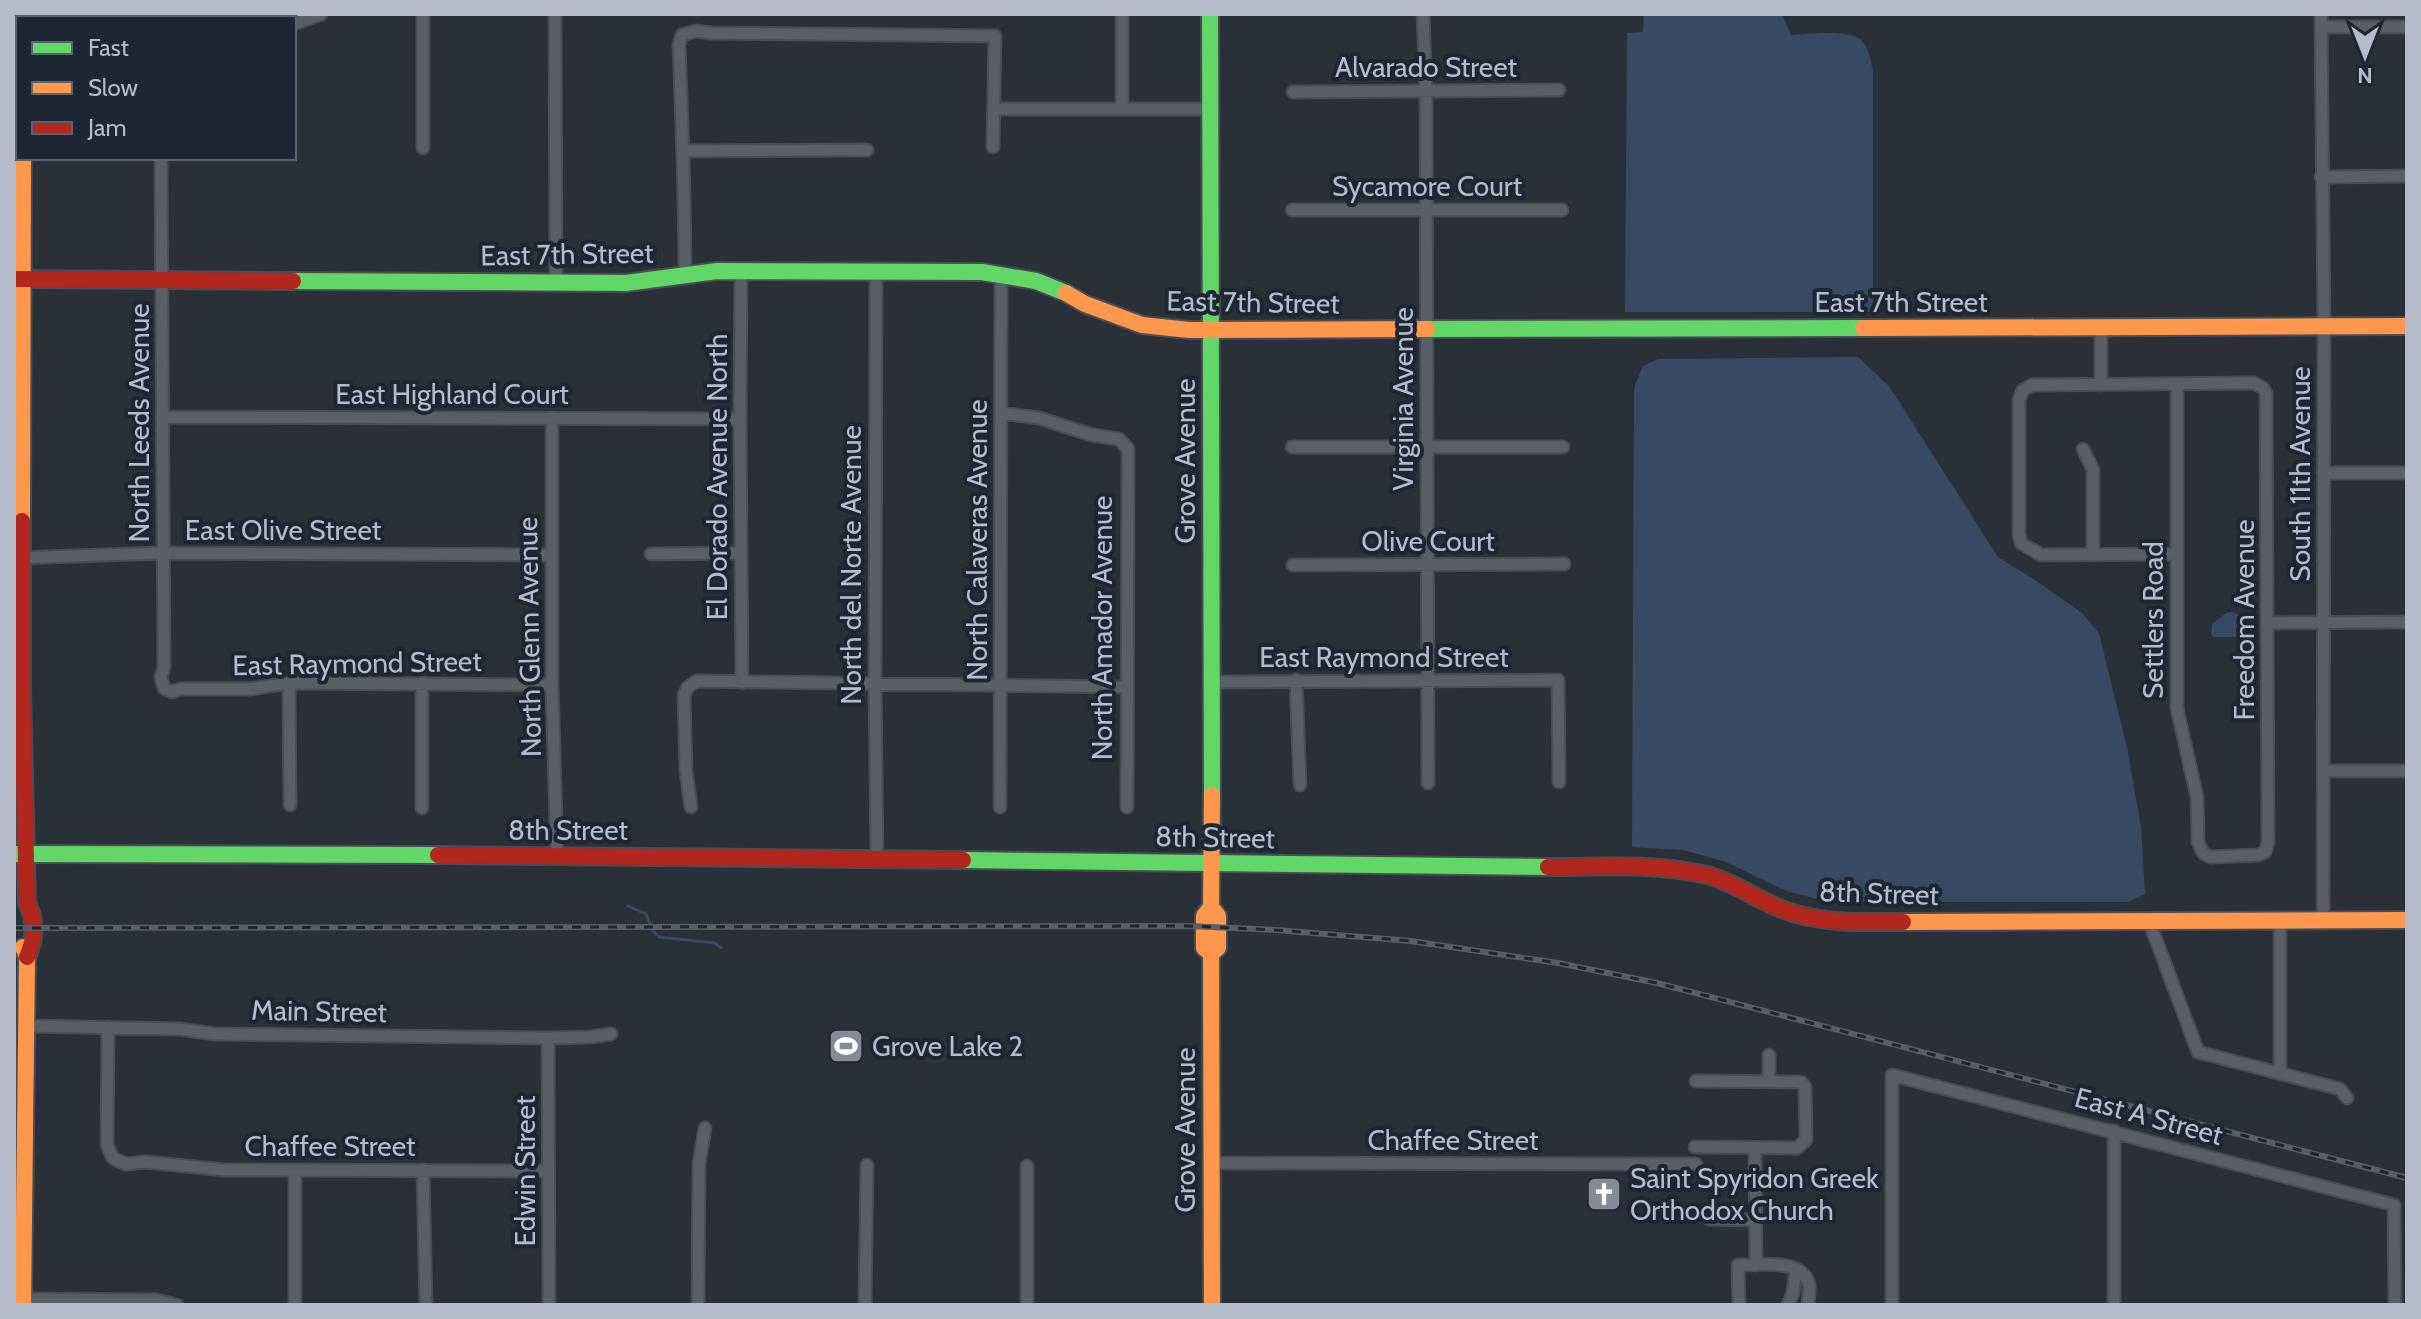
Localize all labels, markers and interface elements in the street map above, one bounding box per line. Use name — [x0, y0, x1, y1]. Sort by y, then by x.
legend — [16, 16, 296, 160]
north arrow — [2325, 16, 2405, 96]
text: Fast — [88, 33, 129, 62]
street label: Alvarado Street — [1335, 50, 1517, 84]
text: N — [2357, 62, 2373, 89]
text: Slow — [88, 73, 138, 102]
text: Jam — [87, 113, 126, 142]
street label: Sycamore Court — [1332, 169, 1522, 203]
street label: East 7th Street — [480, 235, 654, 273]
street label: East 7th Street — [1166, 283, 1340, 321]
street label: East 7th Street — [1814, 285, 1988, 319]
street label: North Leeds Avenue — [122, 303, 156, 543]
street label: Virginia Avenue — [1386, 307, 1420, 491]
street label: El Dorado Avenue North — [700, 334, 734, 620]
street label: South 11th Avenue — [2283, 366, 2317, 582]
street label: East Highland Court — [335, 377, 569, 411]
street label: Grove Avenue — [1168, 378, 1202, 544]
street label: North Calaveras Avenue — [960, 399, 994, 681]
street label: North del Norte Avenue — [834, 425, 868, 705]
street label: North Amador Avenue — [1085, 496, 1119, 760]
street label: East Olive Street — [185, 513, 381, 547]
street label: North Glenn Avenue — [510, 517, 548, 757]
street label: Freedom Avenue — [2227, 519, 2261, 721]
street label: Olive Court — [1361, 524, 1495, 558]
street label: Settlers Road — [2136, 541, 2170, 699]
street label: East Raymond Street — [1259, 640, 1509, 674]
street label: East Raymond Street — [232, 644, 482, 682]
street label: 8th Street — [508, 813, 628, 847]
street label: 8th Street — [1155, 819, 1275, 855]
street label: 8th Street — [1819, 874, 1939, 912]
street label: Main Street — [251, 993, 387, 1029]
sports icon: Grove Lake 2 — [827, 1027, 865, 1065]
place label: Grove Lake 2 — [872, 1029, 1023, 1063]
street label: Grove Avenue — [1168, 1047, 1202, 1213]
street label: East A Street — [2071, 1080, 2227, 1152]
street label: Edwin Street — [508, 1096, 542, 1246]
street label: Chaffee Street — [1368, 1123, 1538, 1157]
street label: Chaffee Street — [245, 1129, 415, 1163]
place label: Saint Spyridon Greek Orthodox Church — [1630, 1161, 1879, 1227]
church icon: Saint Spyridon Greek Orthodox Church — [1585, 1175, 1623, 1213]

